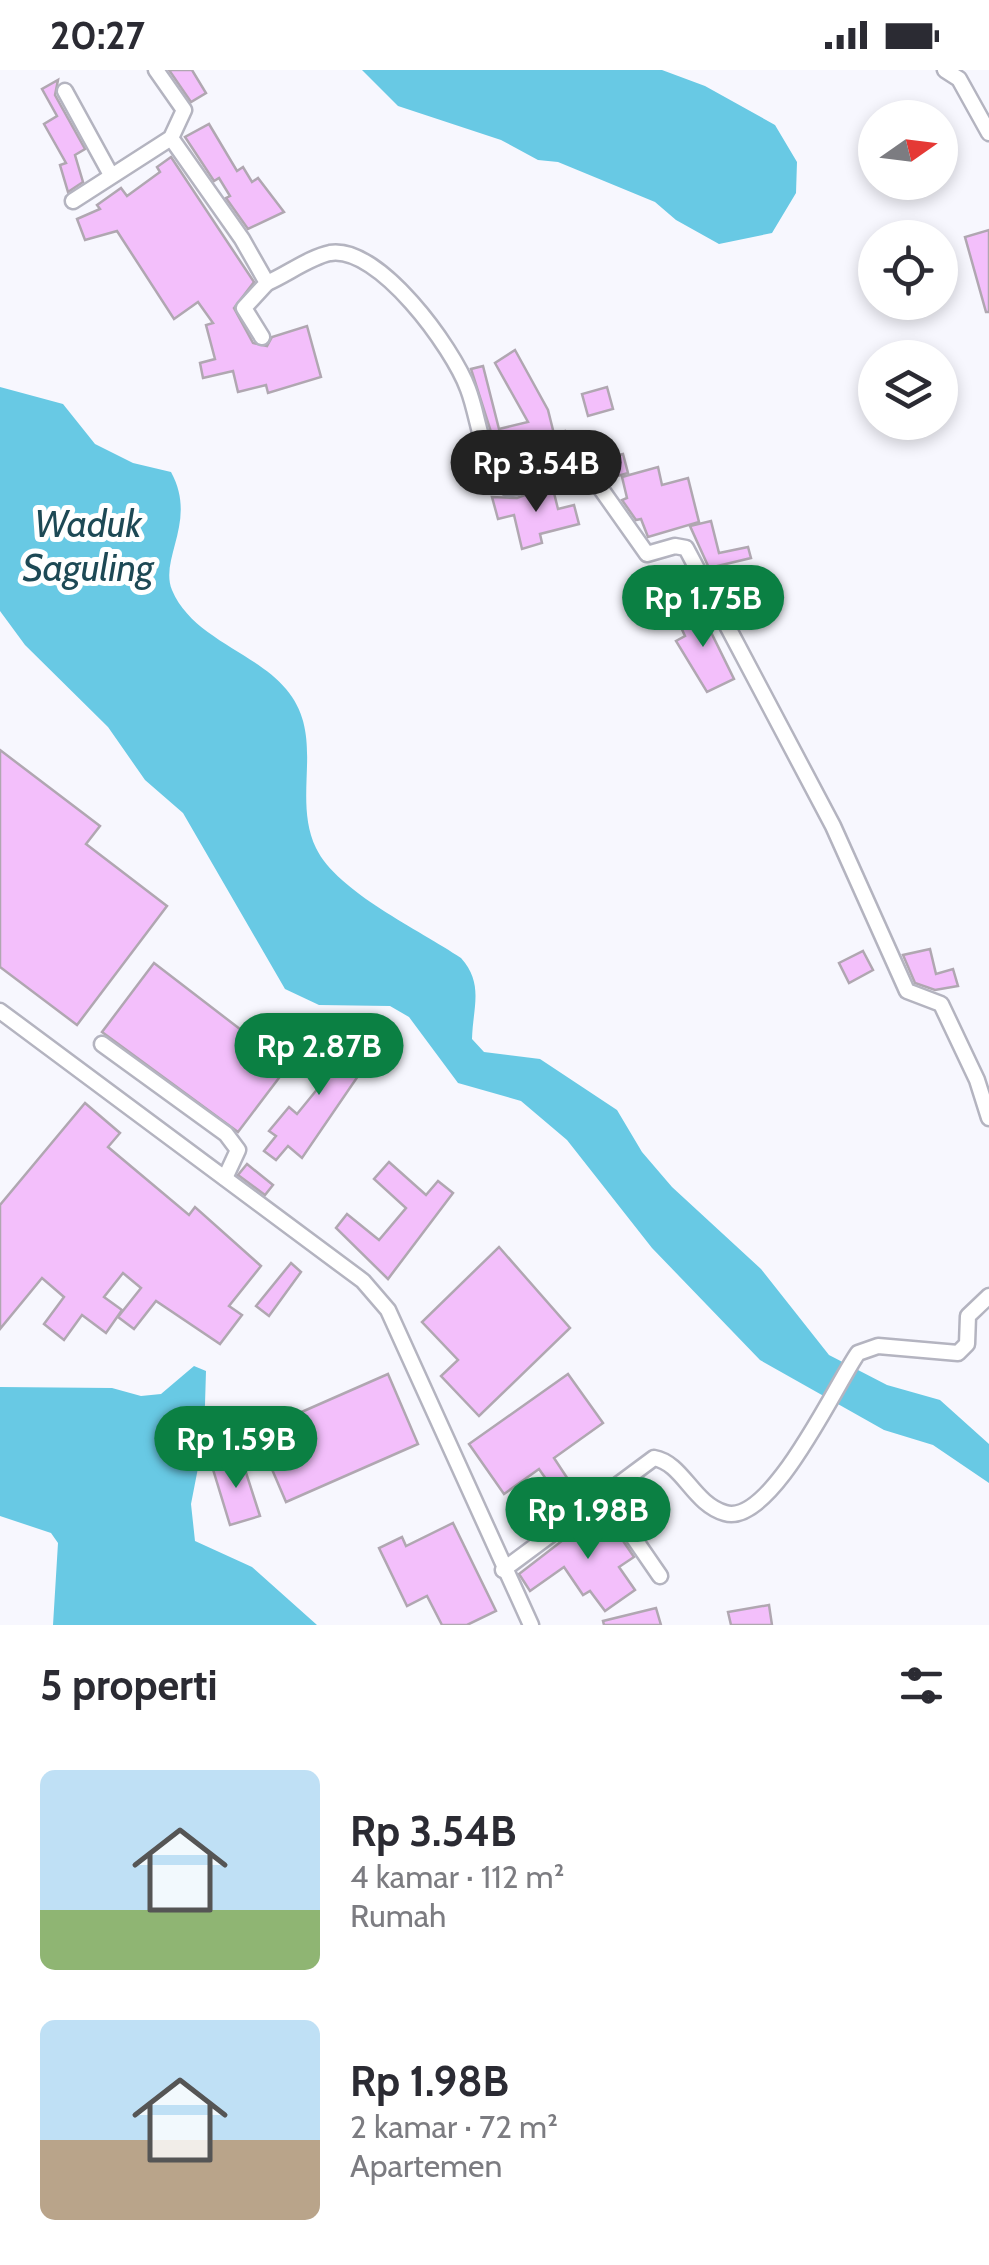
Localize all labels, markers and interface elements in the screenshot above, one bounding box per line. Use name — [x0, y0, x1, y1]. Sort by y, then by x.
text: 20:27 — [50, 12, 145, 59]
north arrow — [858, 100, 958, 200]
map controls — [858, 100, 958, 440]
button: locate — [858, 220, 958, 320]
button: layers — [858, 340, 958, 440]
pin: Rp 3.54B — [433, 430, 639, 515]
text: Rp 3.54B — [473, 443, 599, 482]
water label: Waduk Saguling — [22, 500, 155, 591]
pin: Rp 1.75B — [600, 565, 806, 650]
text: Rp 1.75B — [644, 578, 762, 617]
pin: Rp 2.87B — [216, 1013, 422, 1098]
text: Rp 2.87B — [257, 1026, 382, 1065]
pin: Rp 1.59B — [133, 1406, 339, 1491]
text: Rp 1.59B — [176, 1419, 296, 1458]
pin: Rp 1.98B — [485, 1477, 691, 1562]
text: Rp 1.98B — [527, 1490, 649, 1529]
icon: filters — [894, 1658, 949, 1713]
text: 5 properti — [40, 1659, 218, 1711]
text: Rp 3.54B — [350, 1805, 516, 1857]
icon: home — [120, 1810, 240, 1930]
text: 4 kamar · 112 m² — [350, 1857, 564, 1896]
text: Rumah — [350, 1896, 446, 1935]
text: Rp 1.98B — [350, 2055, 509, 2107]
icon: home — [120, 2060, 240, 2180]
text: 2 kamar · 72 m² — [350, 2107, 558, 2146]
text: Apartemen — [350, 2146, 502, 2185]

